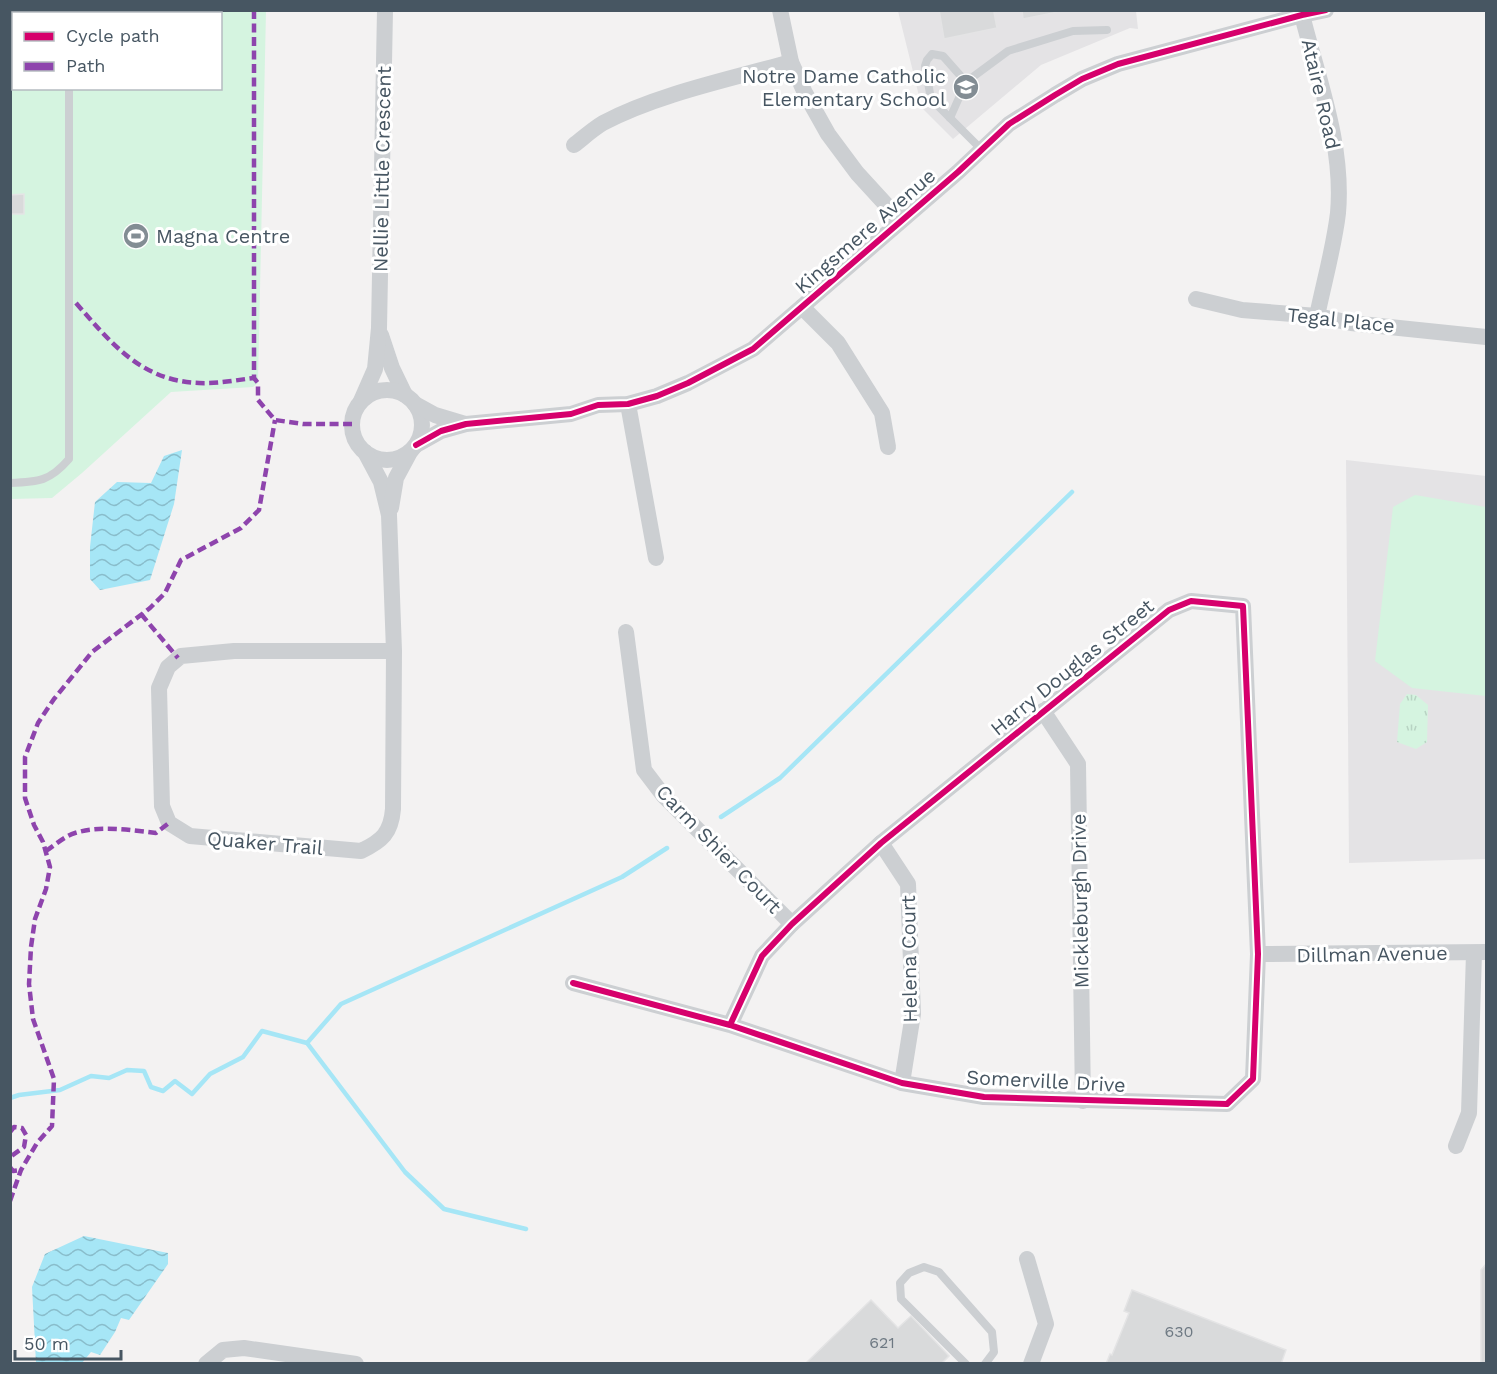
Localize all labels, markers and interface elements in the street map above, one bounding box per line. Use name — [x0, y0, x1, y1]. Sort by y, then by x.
legend — [12, 12, 222, 90]
text: Cycle path — [66, 25, 160, 46]
street label: Ataire Road — [1297, 36, 1345, 152]
text: Path — [66, 55, 106, 76]
place label: Notre Dame Catholic Elementary School — [742, 64, 946, 111]
street label: Nellie Little Crescent — [368, 65, 396, 272]
school or university icon: Notre Dame Catholic Elementary School — [951, 72, 981, 102]
street label: Kingsmere Avenue — [790, 163, 940, 299]
sports icon: Magna Centre — [121, 221, 151, 251]
place label: Magna Centre — [156, 224, 290, 248]
street label: Tegal Place — [1286, 302, 1396, 338]
street label: Harry Douglas Street — [985, 593, 1159, 740]
street label: Carm Shier Court — [651, 780, 787, 919]
street label: Mickleburgh Drive — [1066, 813, 1094, 989]
street label: Quaker Trail — [206, 826, 324, 860]
street label: Helena Court — [896, 894, 922, 1023]
street label: Dillman Avenue — [1296, 941, 1448, 967]
street label: Somerville Drive — [966, 1065, 1126, 1097]
house number: 630 — [1164, 1322, 1194, 1341]
scale bar — [15, 1323, 122, 1361]
text: 50 m — [24, 1333, 69, 1354]
house number: 621 — [869, 1333, 895, 1352]

